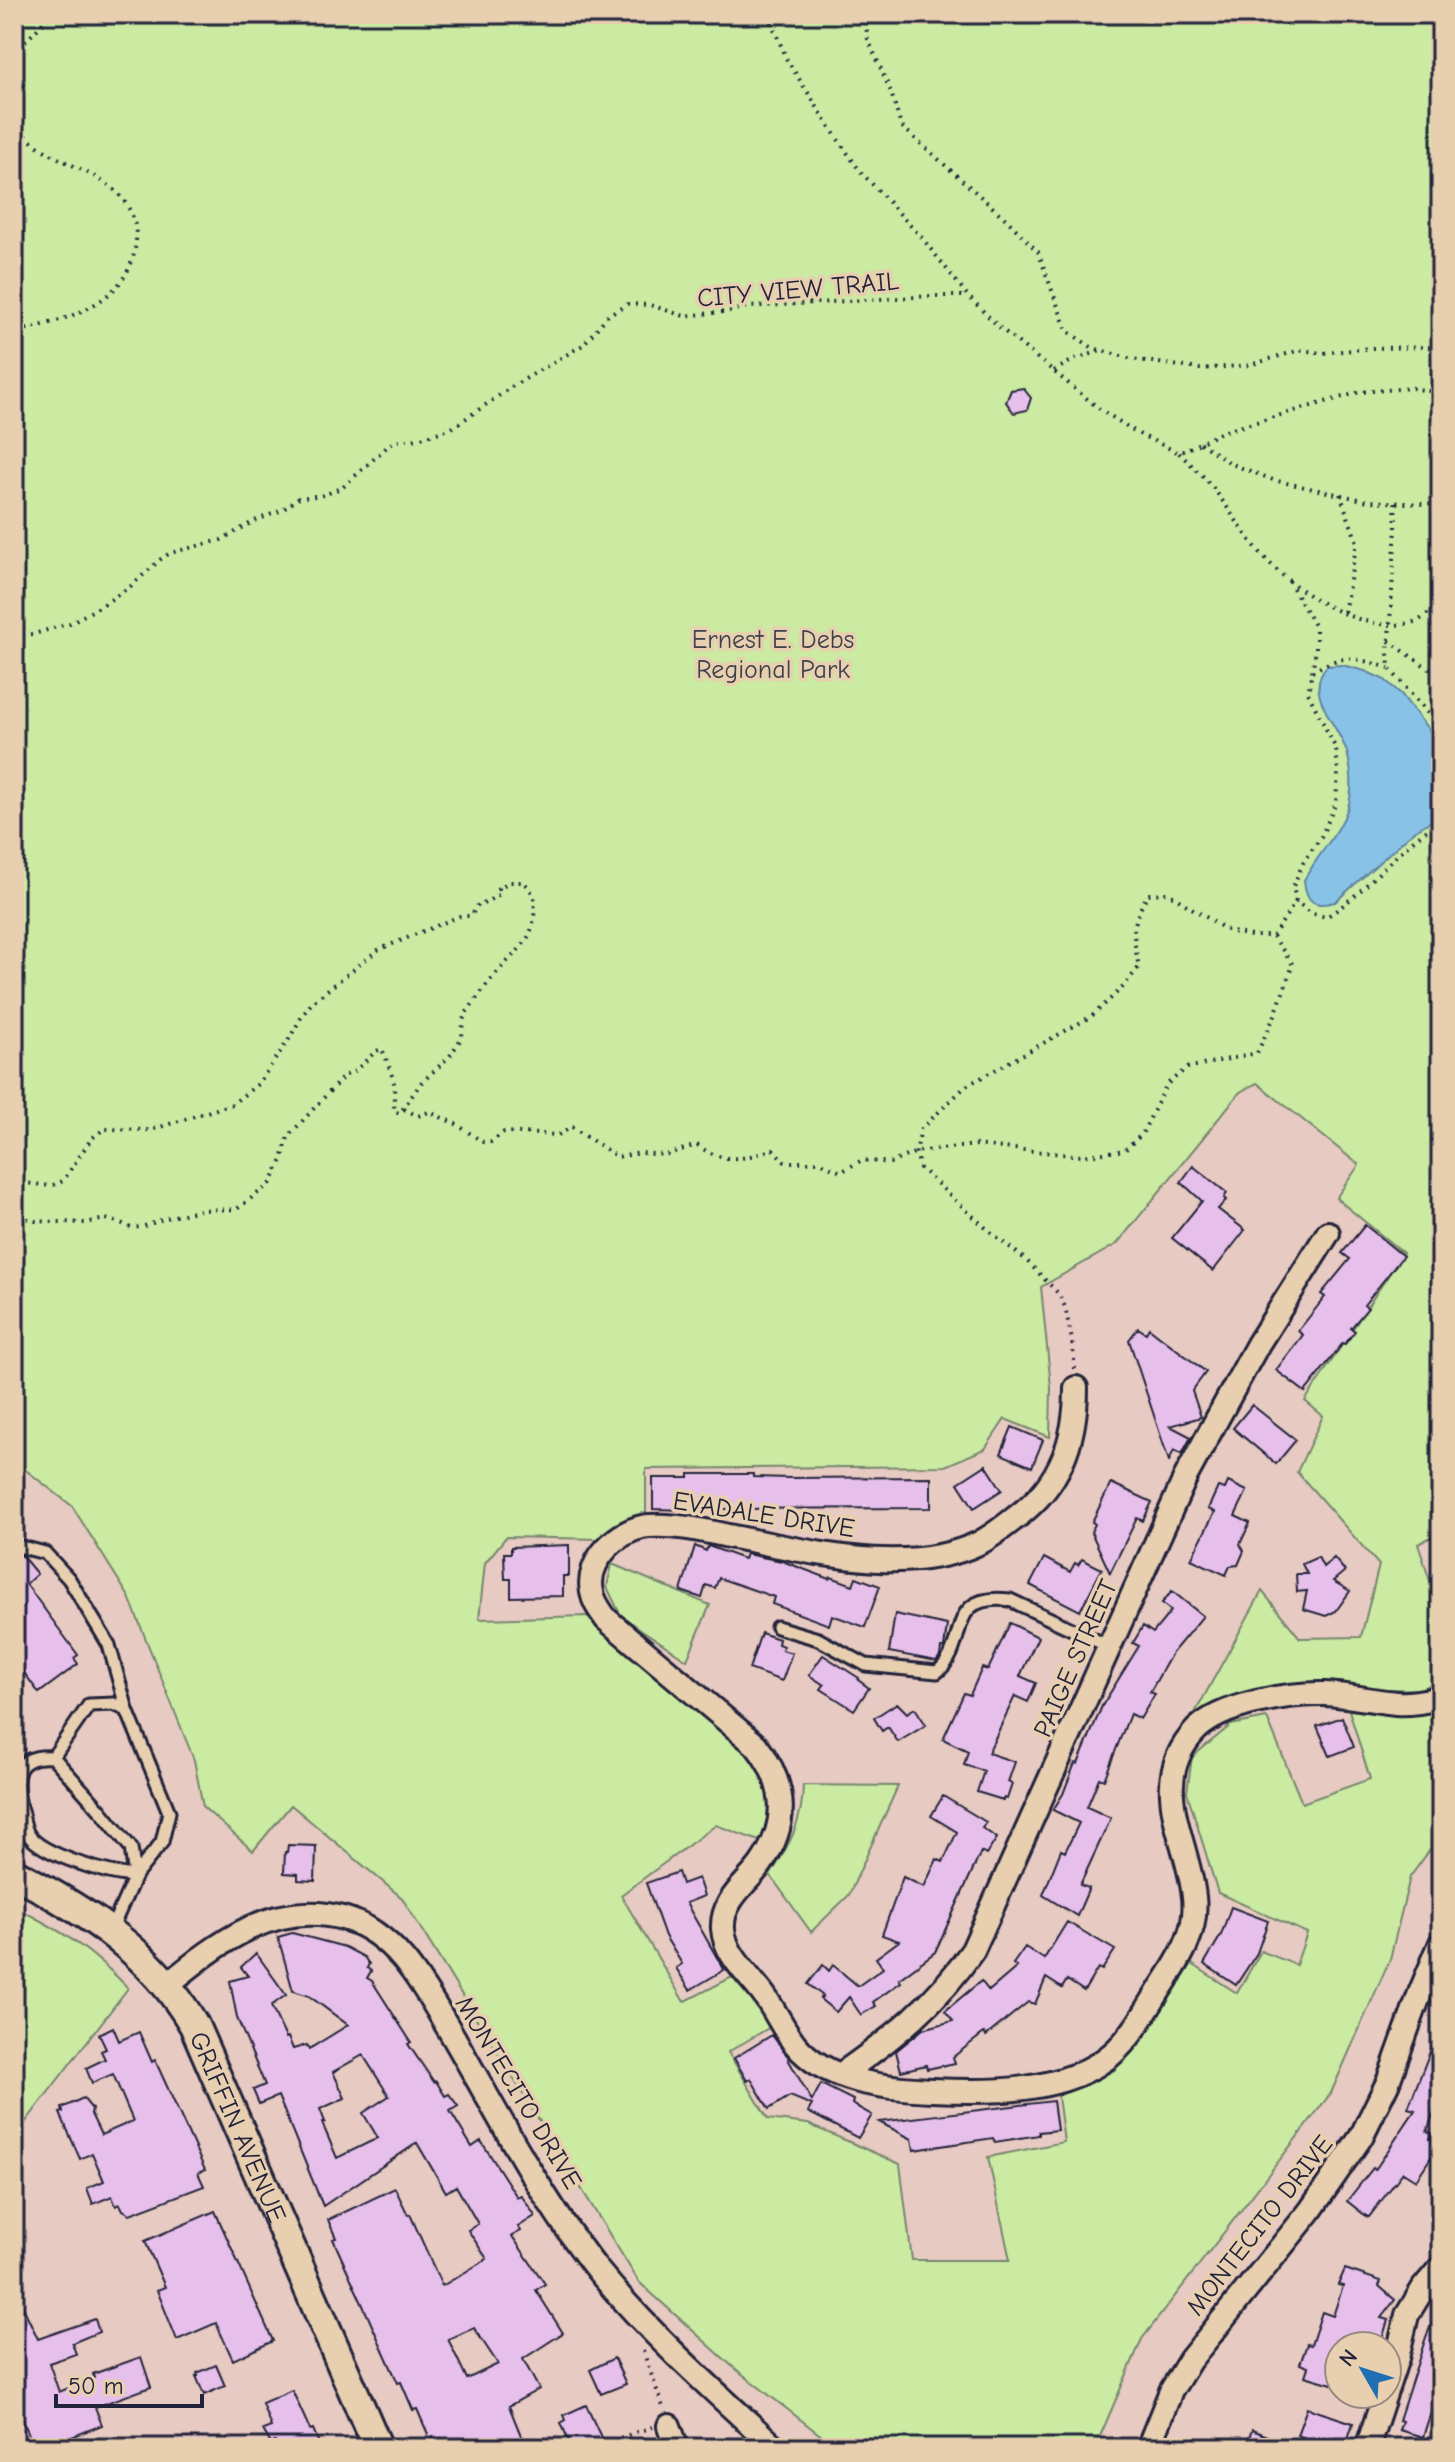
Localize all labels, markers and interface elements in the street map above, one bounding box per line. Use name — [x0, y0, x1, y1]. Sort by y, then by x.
street label: CITY VIEW TRAIL — [696, 266, 900, 314]
park label: Ernest E. Debs Regional Park — [692, 625, 854, 685]
street label: EVADALE DRIVE — [671, 1486, 857, 1544]
street label: PAIGE STREET — [1028, 1575, 1124, 1742]
street label: MONTECITO DRIVE — [449, 1991, 588, 2194]
street label: GRIFFIN AVENUE — [183, 2027, 292, 2227]
street label: MONTECITO DRIVE — [1180, 2130, 1339, 2321]
north arrow — [1323, 2330, 1403, 2410]
text: N — [1334, 2344, 1363, 2372]
scale bar — [56, 2358, 202, 2408]
text: 50 m — [68, 2372, 124, 2400]

